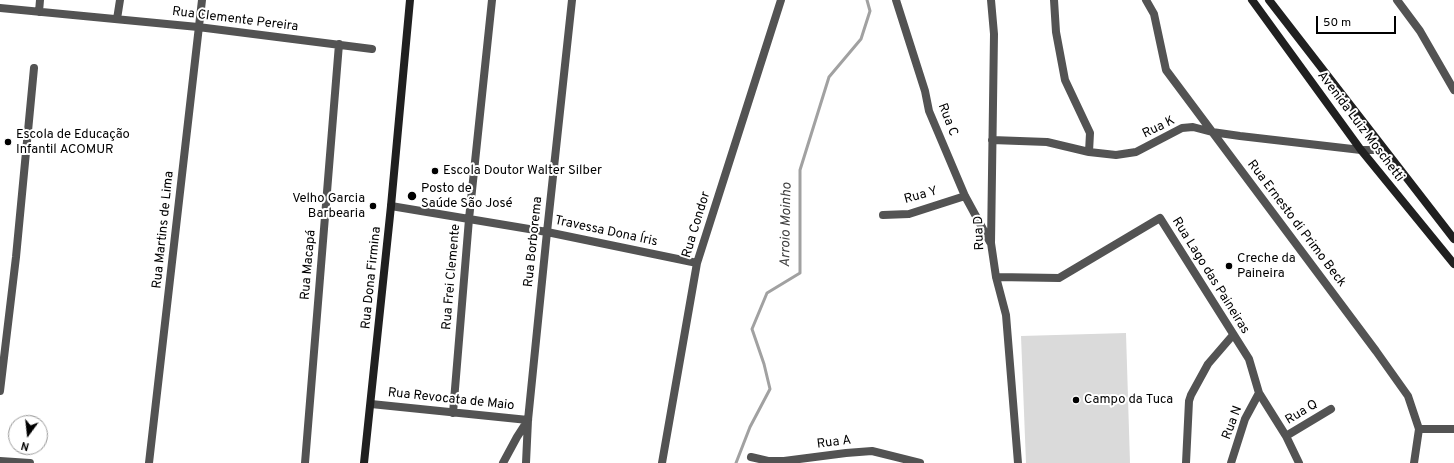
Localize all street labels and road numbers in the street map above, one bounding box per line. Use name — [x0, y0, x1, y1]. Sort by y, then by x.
street label: Rua Clemente Pereira — [171, 5, 299, 35]
street label: Avenida Luiz Moschetti — [1313, 69, 1407, 185]
street label: Rua C — [934, 101, 960, 139]
street label: Rua K — [1140, 113, 1178, 143]
street label: Rua Ernesto di Primo Beck — [1243, 157, 1349, 291]
street label: Rua Martins de Lima — [150, 170, 178, 290]
street label: Rua Y — [903, 184, 939, 208]
street label: Rua Condor — [680, 190, 714, 260]
street label: Rua Borborema — [521, 196, 547, 288]
street label: Travessa Dona Íris — [553, 213, 659, 251]
street label: Rua D — [972, 215, 988, 251]
street label: Rua Lago das Paineiras — [1168, 215, 1252, 337]
street label: Rua Frei Clemente — [440, 223, 464, 331]
street label: Rua Dona Firmina — [359, 226, 385, 330]
street label: Rua Macapá — [298, 229, 320, 301]
street label: Rua Revocata de Maio — [387, 386, 515, 414]
street label: Rua Q — [1283, 397, 1321, 429]
street label: Rua N — [1219, 404, 1247, 442]
street label: Rua A — [816, 433, 852, 453]

